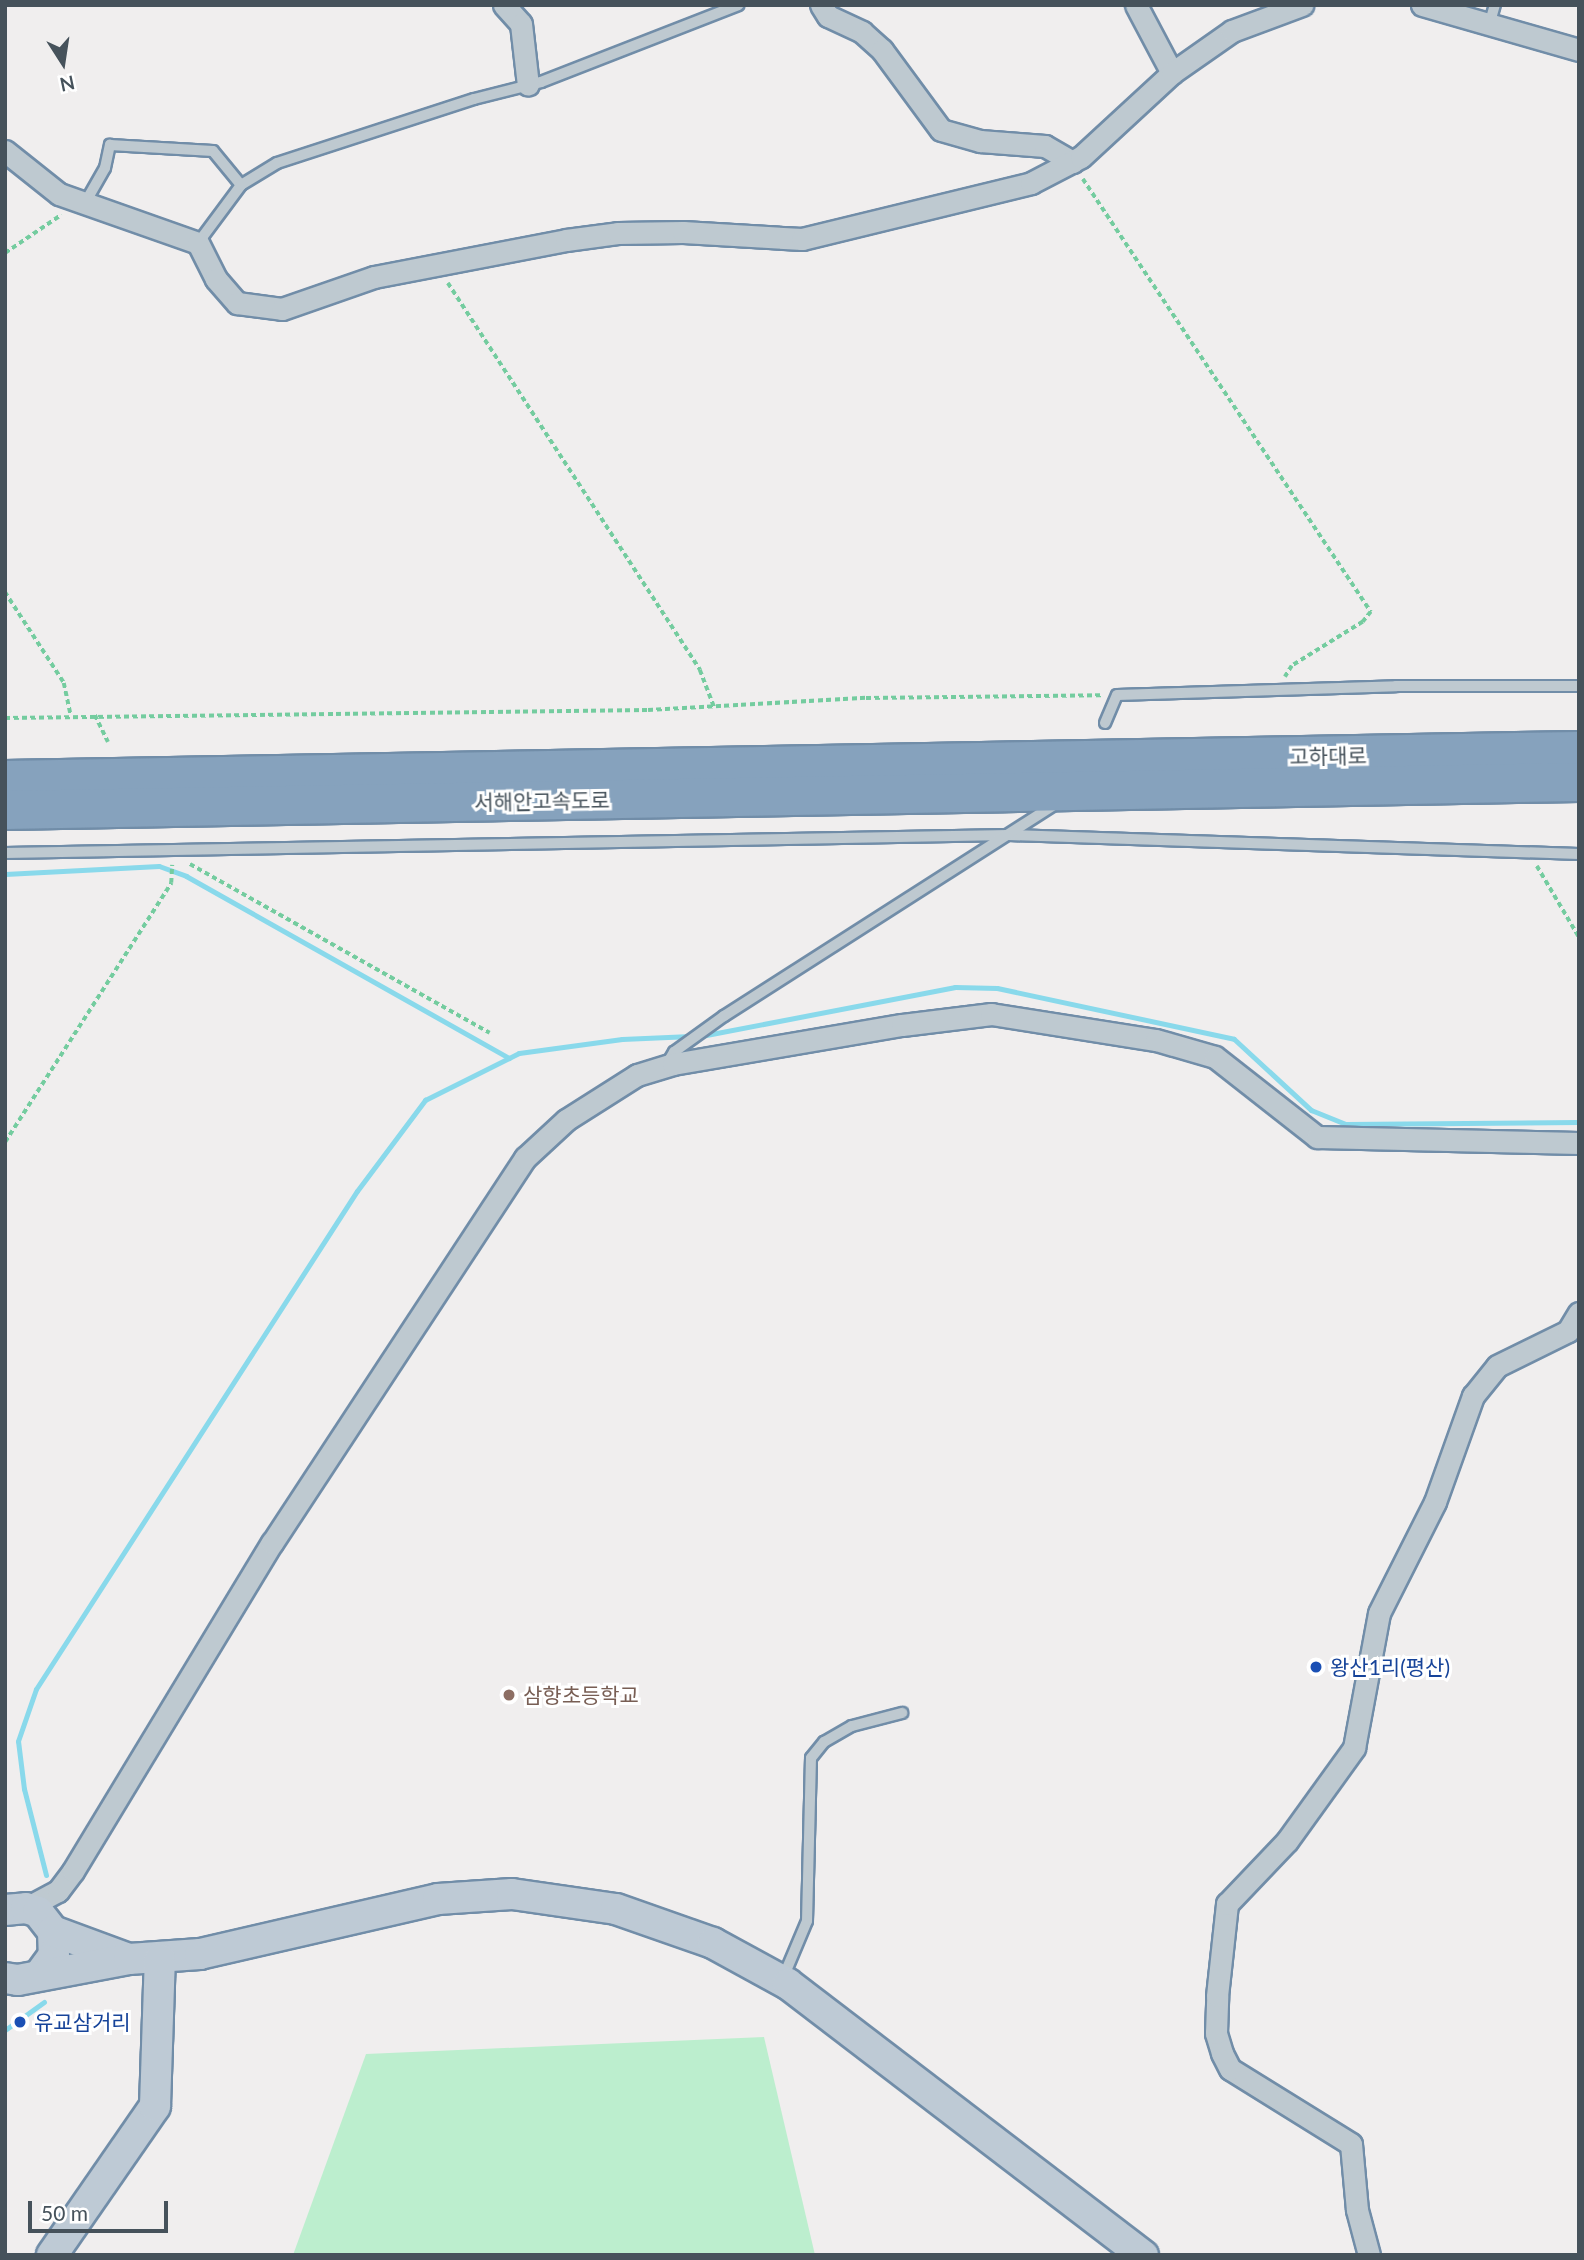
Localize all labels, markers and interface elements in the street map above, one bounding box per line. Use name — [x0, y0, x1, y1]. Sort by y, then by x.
north arrow — [28, 28, 98, 98]
text: N — [58, 71, 77, 97]
street label: 고하대로 — [1289, 743, 1367, 769]
street label: 서해안고속도로 — [474, 787, 610, 815]
place label: 왕산1리(평산) — [1330, 1654, 1450, 1680]
marker: 왕산1리(평산) — [1308, 1659, 1324, 1675]
place label: 삼향초등학교 — [523, 1682, 639, 1708]
marker: 삼향초등학교 — [501, 1687, 517, 1703]
place label: 유교삼거리 — [34, 2009, 131, 2035]
marker: 유교삼거리 — [12, 2014, 28, 2030]
scale bar — [32, 2186, 172, 2230]
text: 50 m — [41, 2200, 88, 2225]

